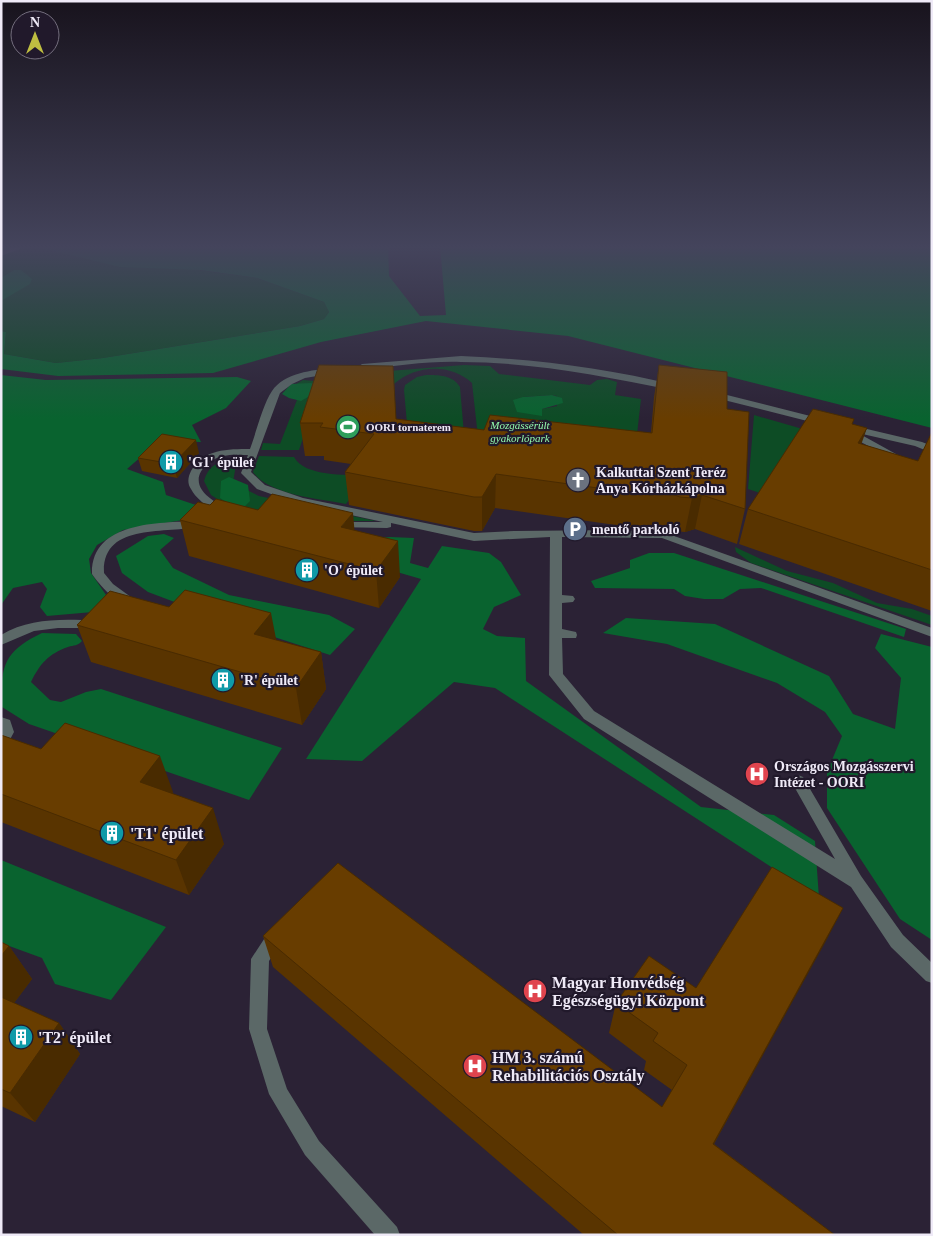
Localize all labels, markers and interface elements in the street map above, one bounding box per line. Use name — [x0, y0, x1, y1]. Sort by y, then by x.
north arrow — [10, 10, 60, 60]
text: N — [30, 15, 40, 30]
sports icon: OORI tornaterem — [335, 414, 361, 440]
park label: Mozgássérült gyakorlópark — [489, 419, 551, 444]
place label: OORI tornaterem — [366, 421, 451, 433]
building icon: 'G1' épület — [158, 449, 184, 475]
place label: 'G1' épület — [188, 455, 254, 470]
place label: Kalkuttai Szent Teréz Anya Kórházkápolna — [596, 465, 726, 496]
church icon: Kalkuttai Szent Teréz Anya Kórházkápolna — [565, 467, 591, 493]
parking icon: mentő parkoló — [562, 516, 588, 542]
place label: mentő parkoló — [592, 522, 680, 537]
building icon: 'O' épület — [294, 557, 320, 583]
place label: 'O' épület — [324, 563, 383, 578]
building icon: 'R' épület — [210, 667, 236, 693]
place label: 'R' épület — [240, 673, 298, 688]
place label: Országos Mozgásszervi Intézet - OORI — [774, 759, 914, 790]
hospital icon: Országos Mozgásszervi Intézet - OORI — [744, 761, 770, 787]
building icon: 'T1' épület — [99, 820, 125, 846]
place label: 'T1' épület — [130, 825, 204, 843]
place label: Magyar Honvédség Egészségügyi Központ — [552, 974, 705, 1010]
hospital icon: Magyar Honvédség Egészségügyi Központ — [522, 978, 548, 1004]
building icon: 'T2' épület — [8, 1024, 34, 1050]
place label: 'T2' épület — [38, 1029, 112, 1047]
place label: HM 3. számú Rehabilitációs Osztály — [492, 1049, 644, 1085]
hospital icon: HM 3. számú Rehabilitációs Osztály — [462, 1053, 488, 1079]

